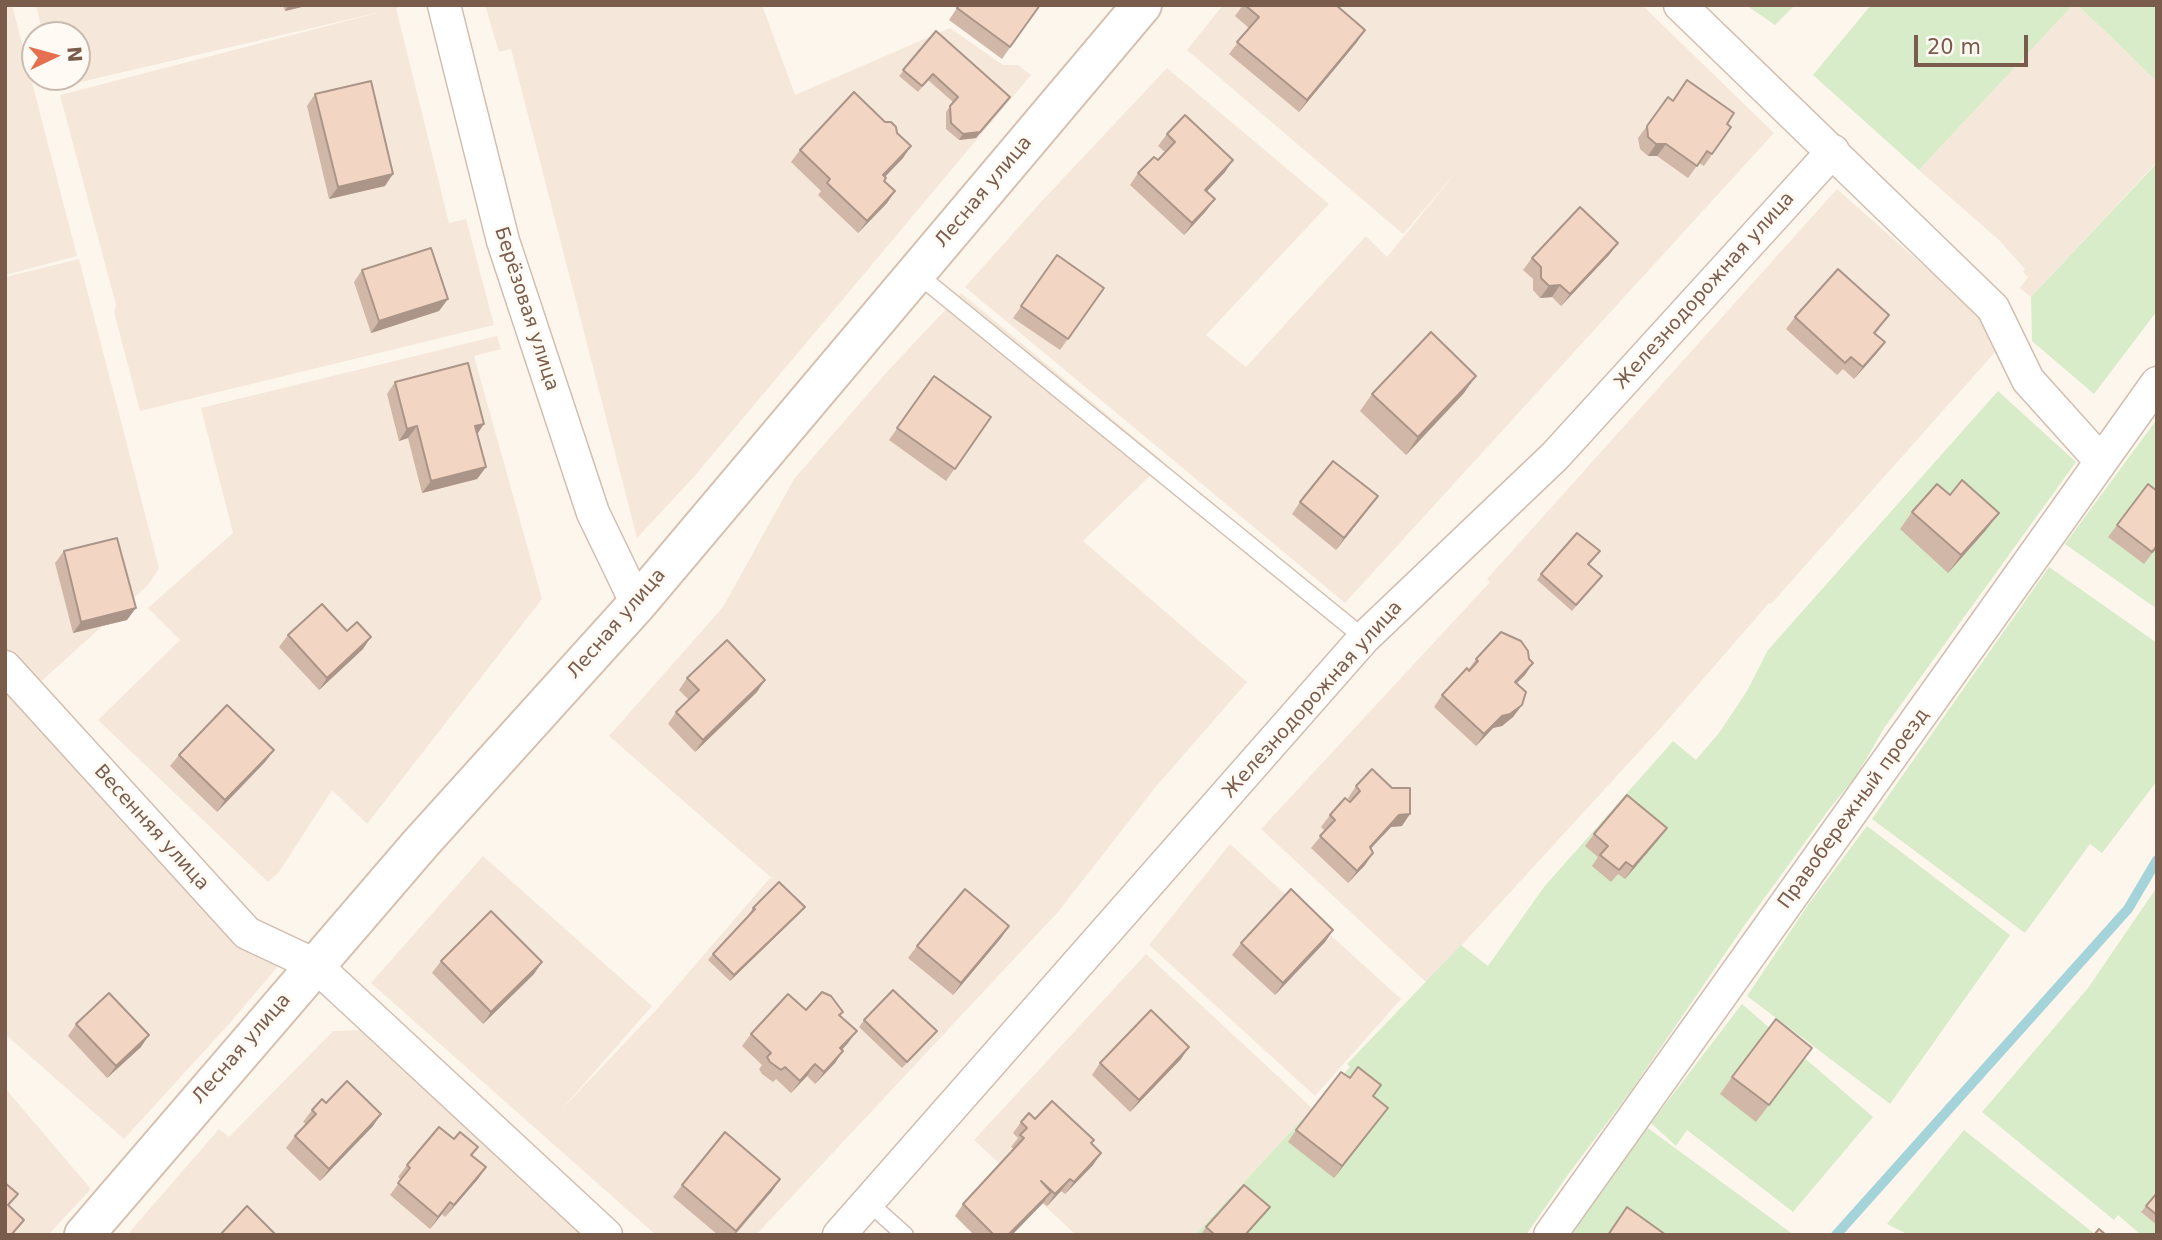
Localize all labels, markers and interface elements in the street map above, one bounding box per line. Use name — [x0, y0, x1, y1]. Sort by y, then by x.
north arrow — [21, 21, 91, 91]
scale bar — [1917, 21, 2031, 65]
text: 20 m — [1927, 35, 1981, 59]
text: N — [63, 45, 87, 63]
street label: Лесная улица — [931, 132, 1037, 252]
street label: Железнодорожная улица — [1610, 188, 1800, 394]
street label: Берёзовая улица — [489, 224, 563, 394]
street label: Лесная улица — [563, 564, 671, 684]
street label: Железнодорожная улица — [1218, 597, 1408, 803]
street label: Правобережный проезд — [1774, 704, 1934, 914]
street label: Весенняя улица — [89, 761, 213, 895]
street label: Лесная улица — [188, 989, 296, 1109]

